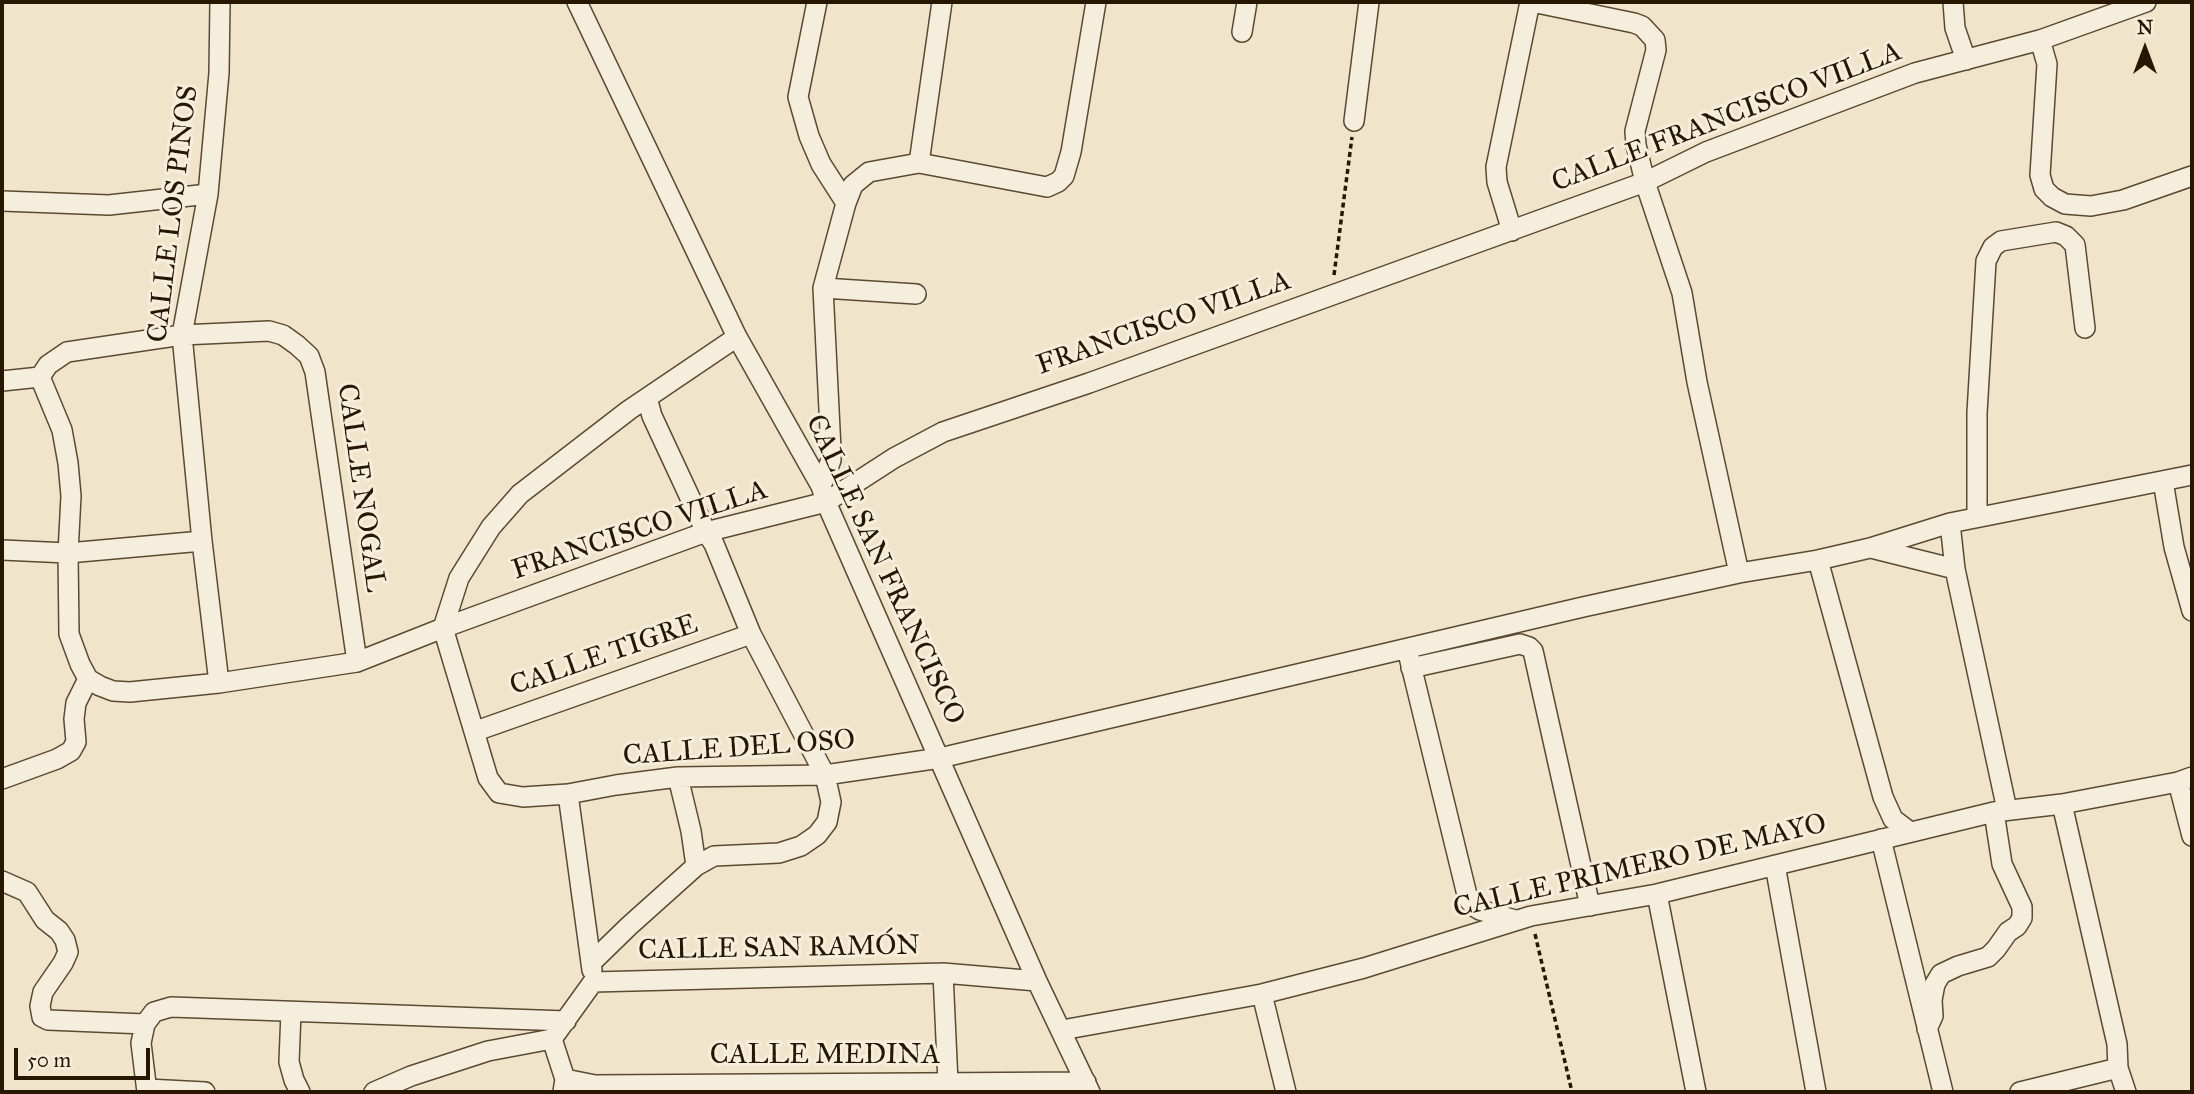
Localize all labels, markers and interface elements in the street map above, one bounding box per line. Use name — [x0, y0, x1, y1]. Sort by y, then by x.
north arrow — [2110, 14, 2180, 84]
text: N — [2137, 16, 2153, 39]
street label: CALLE FRANCISCO VILLA — [1547, 36, 1907, 200]
street label: CALLE LOS PINOS — [142, 84, 206, 344]
street label: FRANCISCO VILLA — [1033, 265, 1295, 383]
street label: CALLE NOGAL — [329, 382, 391, 594]
street label: CALLE SAN FRANCISCO — [797, 410, 971, 730]
street label: FRANCISCO VILLA — [508, 474, 772, 588]
street label: CALLE TIGRE — [506, 608, 702, 704]
street label: CALLE DEL OSO — [622, 724, 856, 774]
street label: CALLE PRIMERO DE MAYO — [1450, 808, 1830, 926]
street label: CALLE SAN RAMÓN — [638, 930, 920, 968]
scale bar — [18, 1034, 154, 1078]
street label: CALLE MEDINA — [710, 1039, 940, 1073]
text: 50 m — [27, 1047, 71, 1073]

